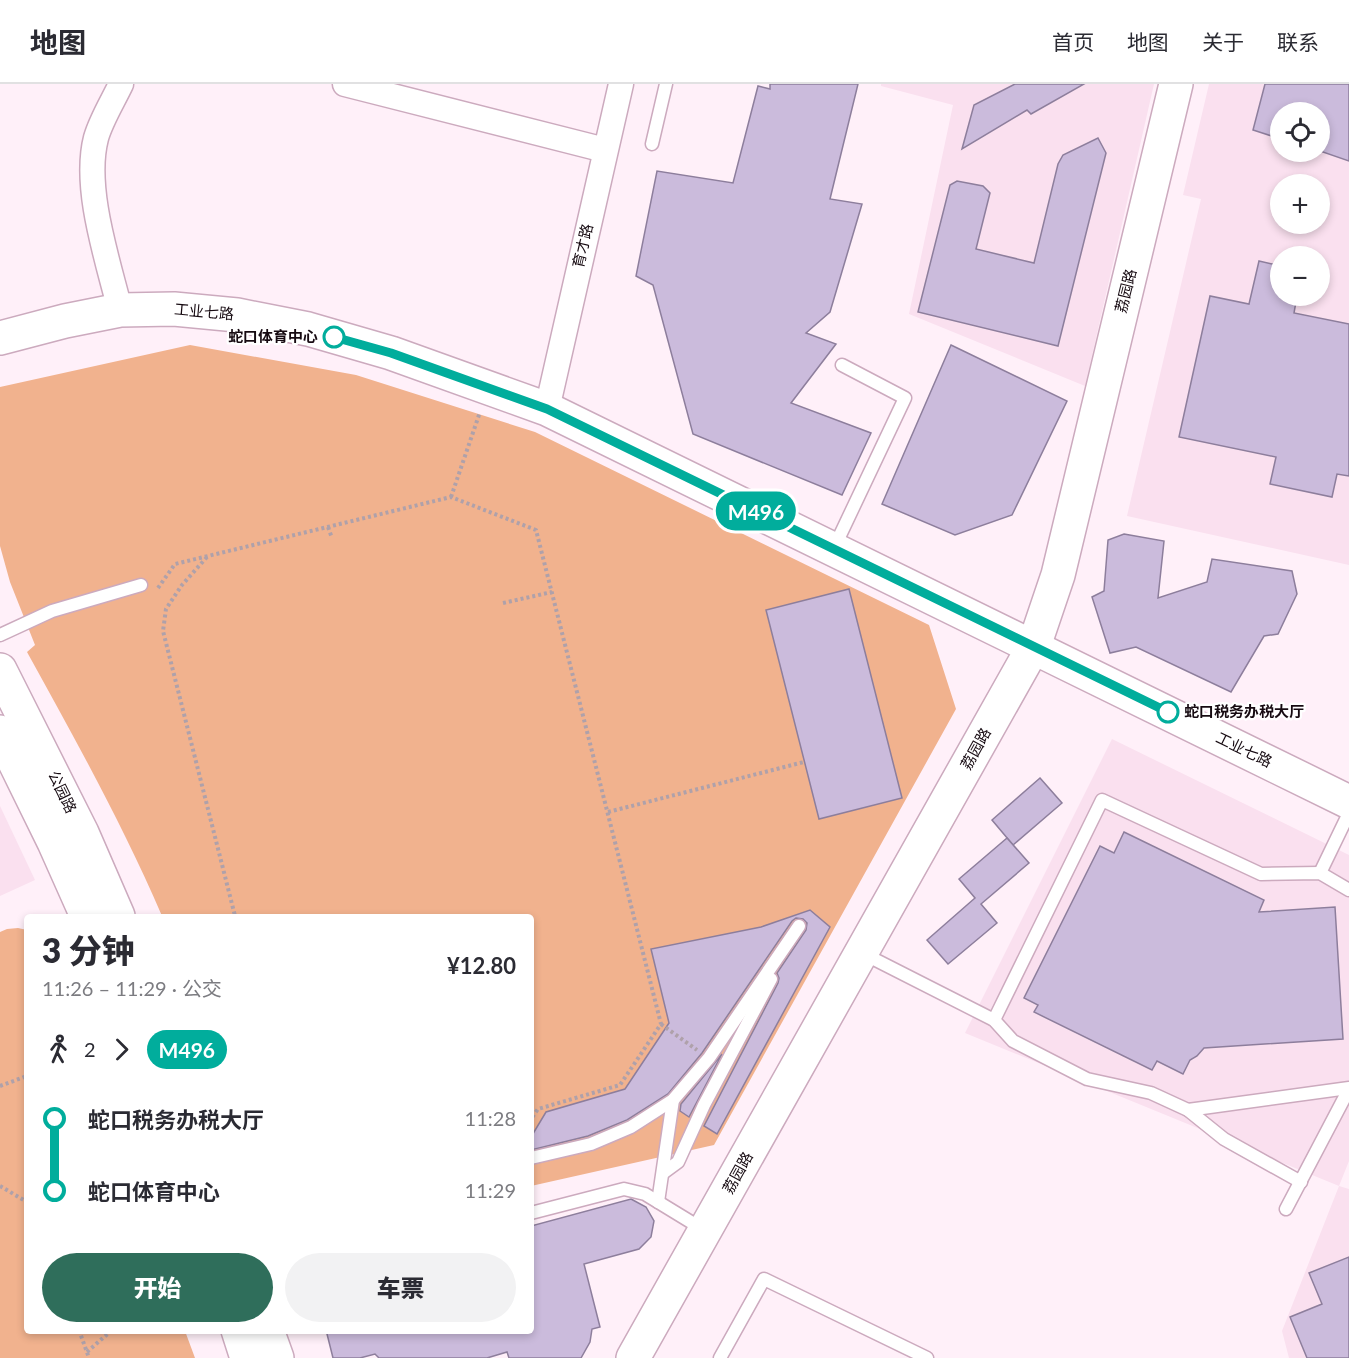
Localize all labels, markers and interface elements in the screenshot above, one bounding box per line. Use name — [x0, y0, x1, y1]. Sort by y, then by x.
text: 地图 — [30, 25, 86, 59]
text: 首页 — [1052, 29, 1094, 54]
text: 地图 — [1127, 29, 1169, 54]
text: 关于 — [1202, 29, 1244, 54]
text: 联系 — [1277, 29, 1319, 54]
map controls — [1270, 102, 1330, 306]
button: locate — [1270, 102, 1330, 162]
button: + — [1270, 174, 1330, 234]
street label: 育才路 — [568, 222, 596, 270]
button: − — [1270, 246, 1330, 306]
street label: 荔园路 — [1111, 267, 1139, 315]
street label: 工业七路 — [173, 299, 235, 323]
marker: 蛇口体育中心 — [323, 326, 345, 348]
place label: 蛇口体育中心 — [228, 327, 318, 345]
line badge: M496 — [714, 492, 798, 530]
text: M496 — [728, 499, 784, 524]
marker: 蛇口税务办税大厅 — [1157, 701, 1179, 723]
place label: 蛇口税务办税大厅 — [1184, 702, 1304, 720]
street label: 荔园路 — [956, 724, 994, 773]
street label: 工业七路 — [1214, 728, 1275, 770]
street label: 公园路 — [45, 767, 81, 816]
text: 3 分钟 — [42, 930, 135, 970]
text: ¥12.80 — [447, 952, 516, 979]
text: 11:26 – 11:29 · 公交 — [42, 976, 222, 1000]
icon: walk — [42, 1033, 75, 1066]
icon: forward — [105, 1033, 138, 1066]
text: 2 — [84, 1037, 96, 1061]
text: M496 — [159, 1037, 215, 1062]
text: 蛇口税务办税大厅 — [88, 1106, 264, 1133]
text: 11:28 — [465, 1106, 516, 1130]
street label: 荔园路 — [718, 1148, 756, 1197]
text: 蛇口体育中心 — [88, 1178, 220, 1205]
text: 11:29 — [465, 1178, 516, 1202]
button: 开始 — [42, 1253, 273, 1322]
button: 车票 — [285, 1253, 516, 1322]

